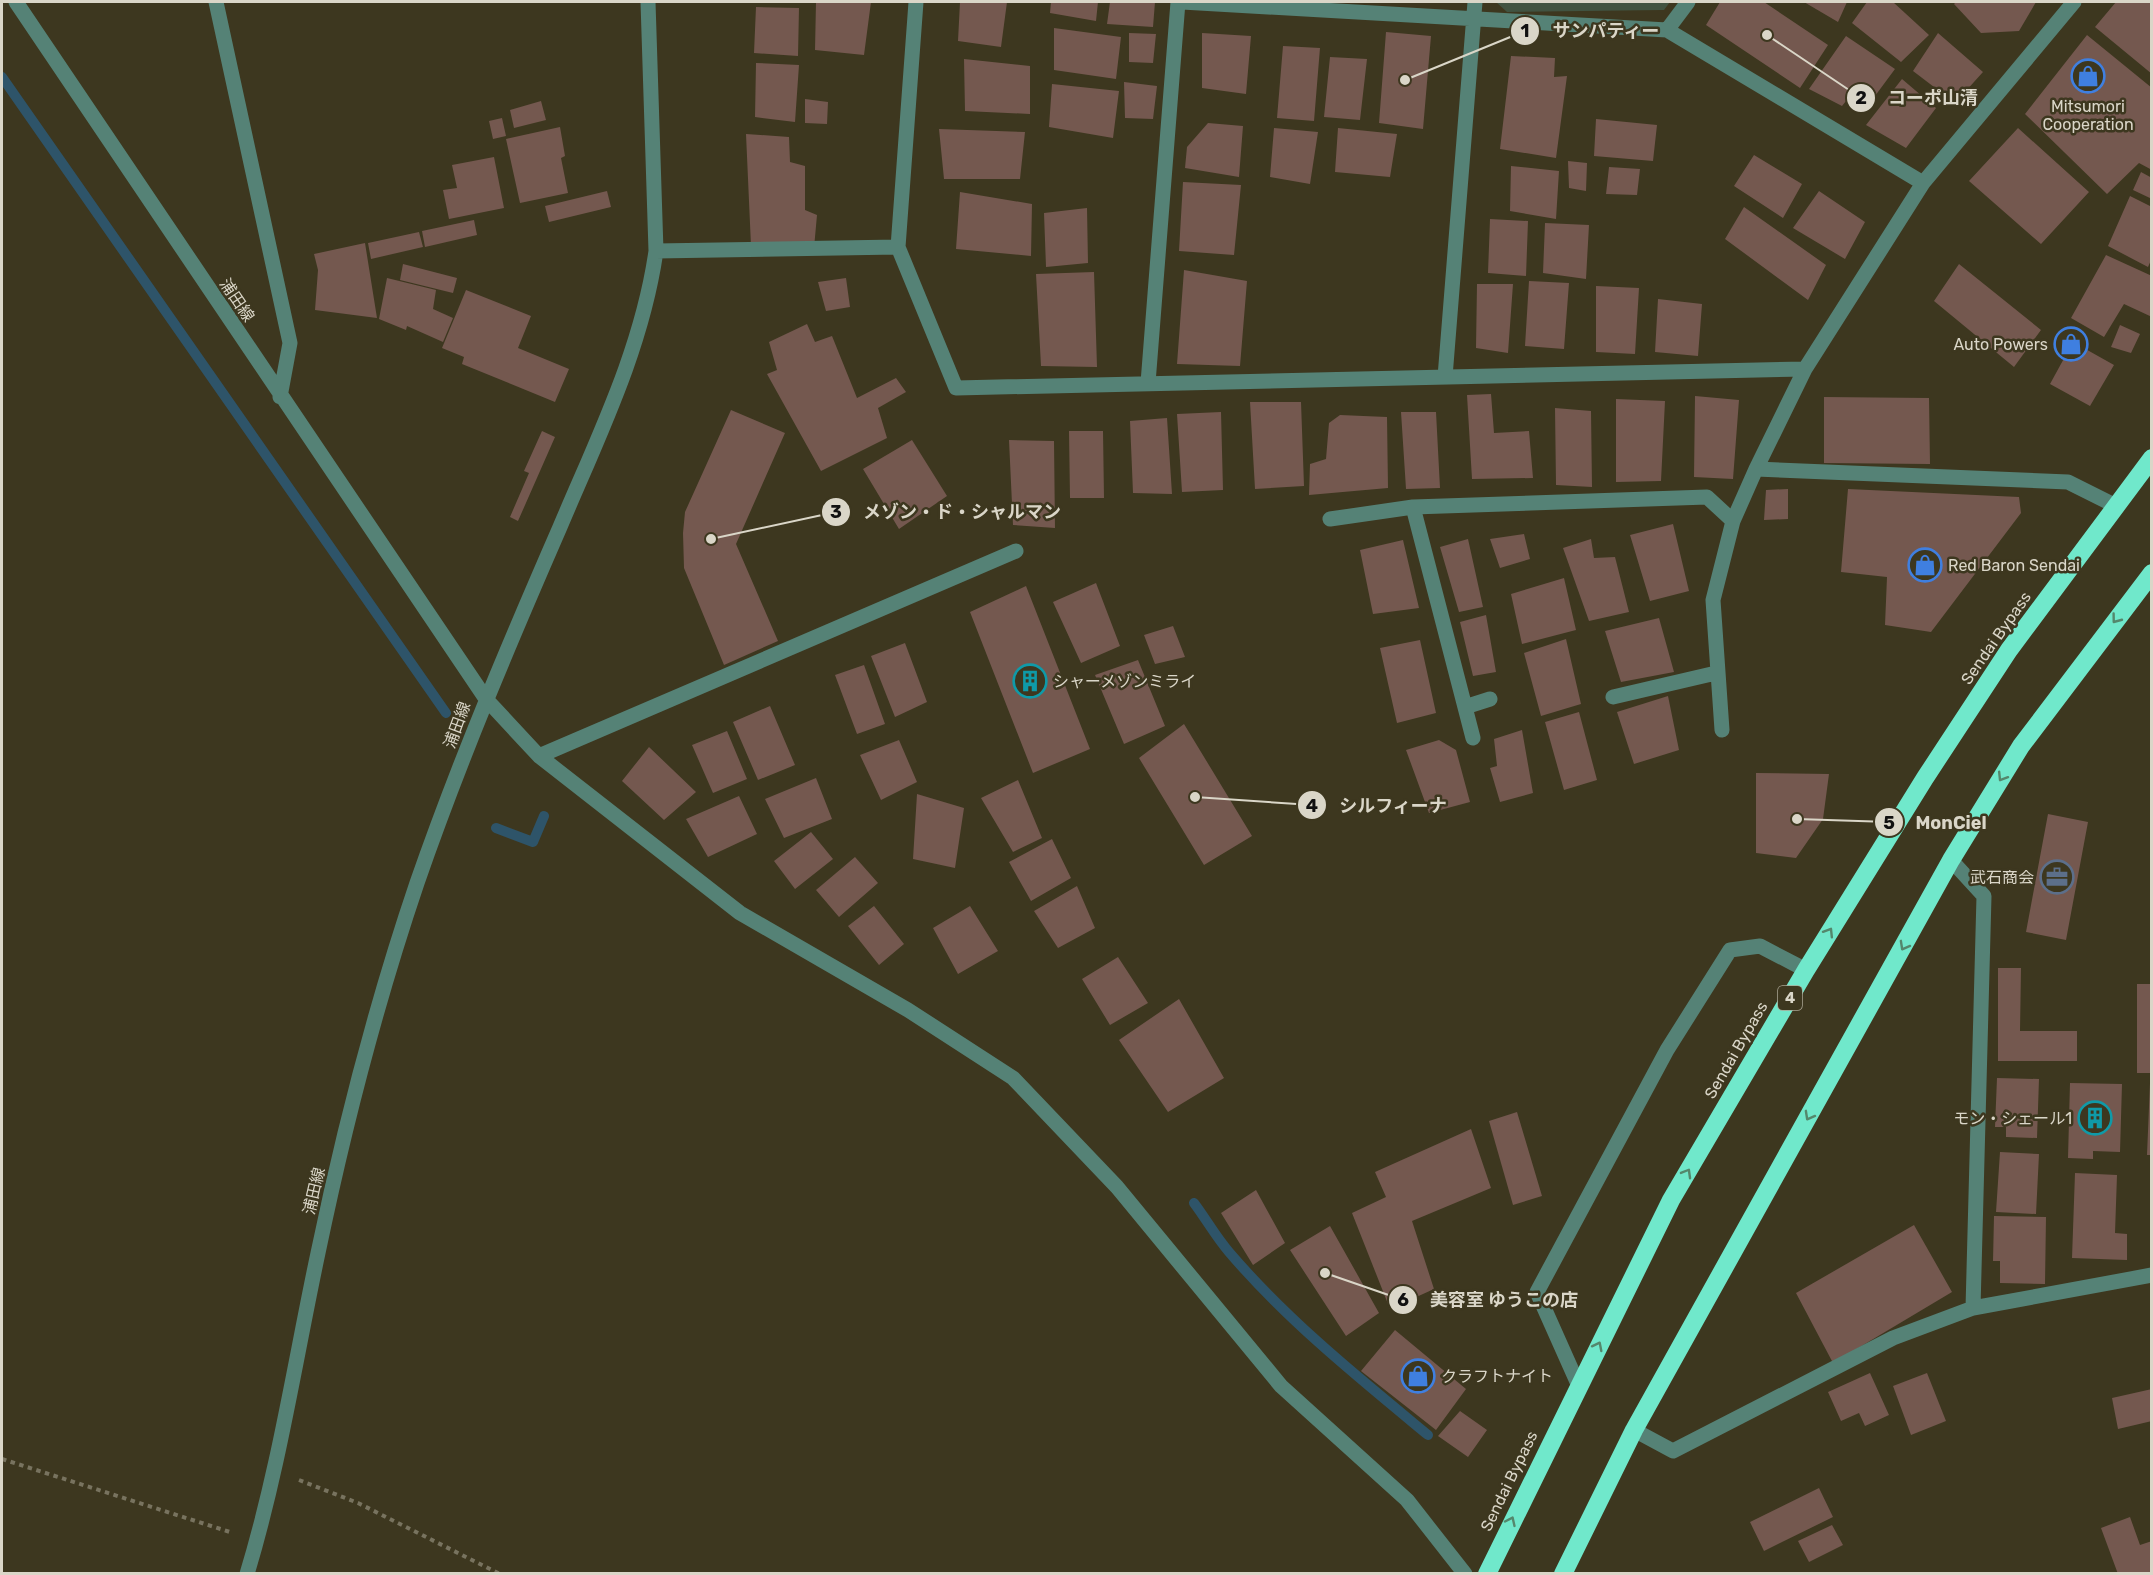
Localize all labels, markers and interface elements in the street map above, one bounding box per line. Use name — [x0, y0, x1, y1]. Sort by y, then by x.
callout: サンパティー — [1510, 13, 1672, 49]
text: 1 — [1521, 20, 1529, 42]
text: サンパティー — [1553, 20, 1659, 42]
shop icon: Mitsumori Cooperation — [2070, 58, 2106, 94]
callout: コーポ山清 — [1846, 80, 1990, 116]
text: 2 — [1855, 87, 1867, 109]
text: コーポ山清 — [1888, 87, 1978, 109]
place label: Mitsumori Cooperation — [2042, 97, 2134, 134]
street label: 浦田線 — [216, 275, 258, 325]
shop icon: Auto Powers — [2053, 326, 2089, 362]
place label: Auto Powers — [1953, 335, 2048, 354]
callout: メゾン・ド・シャルマン — [821, 494, 1073, 530]
text: 3 — [830, 501, 842, 523]
text: メゾン・ド・シャルマン — [863, 501, 1061, 523]
shop icon: Red Baron Sendai — [1907, 547, 1943, 583]
place label: Red Baron Sendai — [1948, 556, 2080, 575]
street label: Sendai Bypass — [1957, 588, 2035, 688]
one-way arrow — [2113, 613, 2124, 624]
building icon: シャーメゾンミライ — [1012, 663, 1048, 699]
place label: シャーメゾンミライ — [1053, 672, 1196, 691]
street label: 浦田線 — [440, 699, 474, 751]
one-way arrow — [1998, 771, 2010, 781]
callout: シルフィーナ — [1297, 787, 1459, 823]
text: 4 — [1306, 795, 1318, 817]
text: シルフィーナ — [1339, 795, 1447, 817]
callout: MonCiel — [1874, 804, 1999, 840]
text: 5 — [1883, 812, 1895, 834]
text: MonCiel — [1915, 812, 1987, 834]
office icon: 武石商会 — [2039, 859, 2075, 895]
place label: 武石商会 — [1970, 868, 2034, 887]
one-way arrow — [1822, 928, 1834, 938]
one-way arrow — [1900, 940, 1911, 950]
road number: 4 — [1778, 986, 1802, 1010]
street label: Sendai Bypass — [1701, 998, 1771, 1102]
building icon: モン・シェール1 — [2077, 1100, 2113, 1136]
place label: モン・シェール1 — [1953, 1109, 2072, 1128]
one-way arrow — [1805, 1110, 1817, 1120]
street label: 浦田線 — [299, 1165, 329, 1217]
one-way arrow — [1680, 1168, 1692, 1179]
callout: 美容室 ゆうこの店 — [1388, 1282, 1590, 1318]
text: 6 — [1397, 1289, 1409, 1311]
text: 美容室 ゆうこの店 — [1430, 1289, 1578, 1311]
one-way arrow — [1591, 1341, 1602, 1352]
shop icon: クラフトナイト — [1400, 1358, 1436, 1394]
place label: クラフトナイト — [1441, 1367, 1553, 1386]
street label: Sendai Bypass — [1477, 1428, 1541, 1534]
one-way arrow — [1504, 1516, 1516, 1527]

